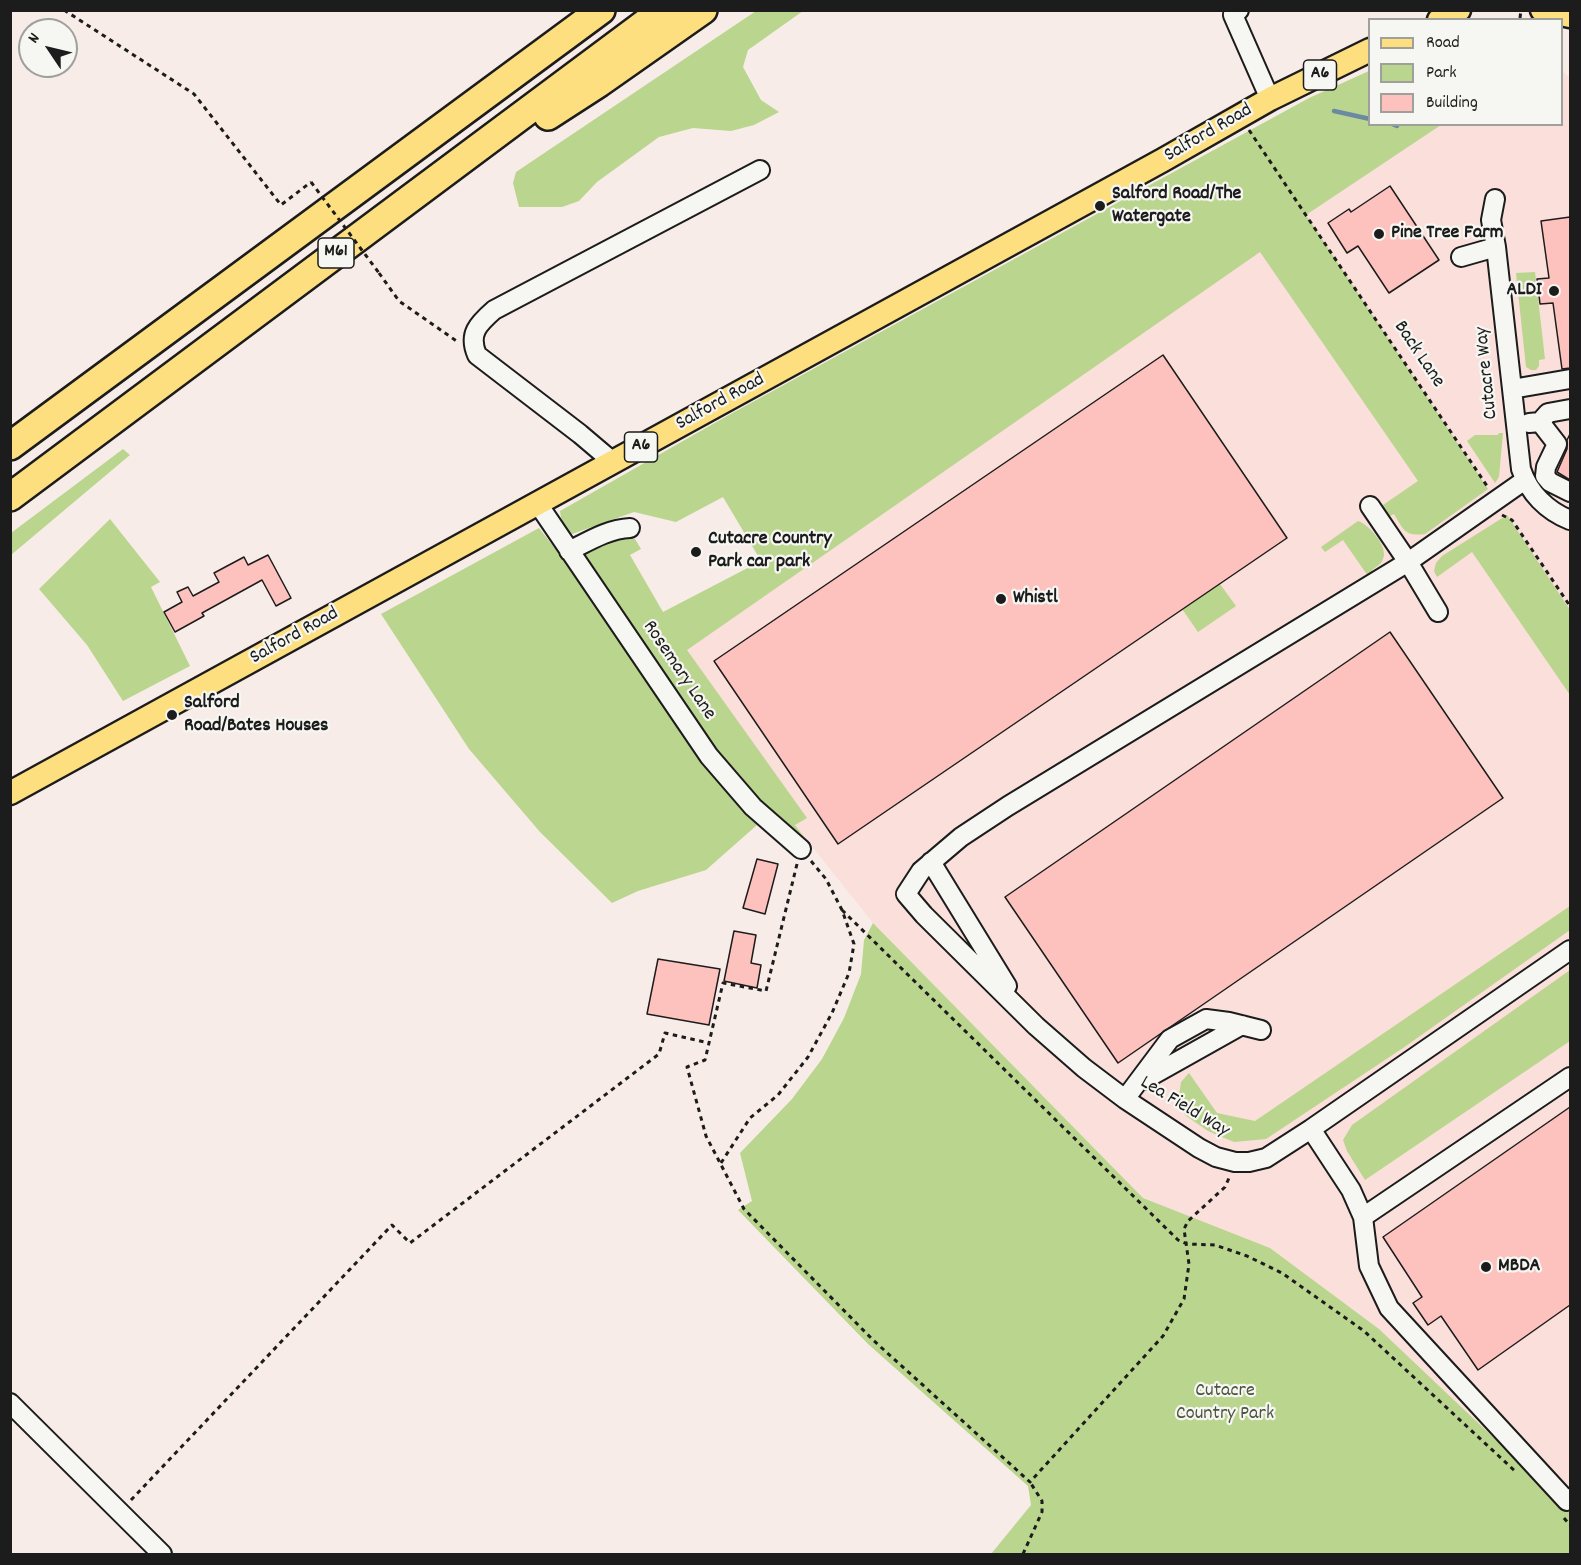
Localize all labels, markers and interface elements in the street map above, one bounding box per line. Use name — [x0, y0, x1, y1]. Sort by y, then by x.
north arrow — [18, 18, 78, 78]
legend — [1368, 18, 1563, 126]
text: N — [23, 29, 46, 48]
text: Road — [1426, 31, 1460, 56]
road number: A6 — [1304, 60, 1336, 90]
text: Park — [1426, 61, 1457, 86]
text: Building — [1426, 91, 1478, 116]
street label: Salford Road — [1161, 99, 1257, 169]
place label: Salford Road/The Watergate — [1112, 183, 1241, 230]
marker: Salford Road/The Watergate — [1093, 199, 1107, 213]
place label: Pine Tree Farm — [1391, 222, 1503, 246]
marker: Pine Tree Farm — [1372, 227, 1386, 241]
road number: M61 — [318, 238, 354, 268]
place label: ALDI — [1506, 279, 1542, 303]
marker: ALDI — [1547, 284, 1561, 298]
street label: Back Lane — [1387, 317, 1449, 393]
street label: Cutacre Way — [1471, 325, 1505, 421]
street label: Salford Road — [672, 369, 770, 437]
road number: A6 — [624, 432, 658, 462]
place label: Cutacre Country Park car park — [708, 528, 832, 575]
marker: Cutacre Country Park car park — [689, 545, 703, 559]
place label: Whistl — [1013, 587, 1058, 611]
marker: Whistl — [994, 592, 1008, 606]
street label: Salford Road — [246, 603, 344, 671]
street label: Rosemary Lane — [636, 617, 720, 725]
place label: Salford Road/Bates Houses — [184, 692, 329, 739]
marker: Salford Road/Bates Houses — [165, 708, 179, 722]
street label: Lea Field Way — [1135, 1072, 1233, 1144]
place label: MBDA — [1498, 1255, 1540, 1279]
marker: MBDA — [1479, 1260, 1493, 1274]
park label: Cutacre Country Park — [1176, 1380, 1274, 1427]

